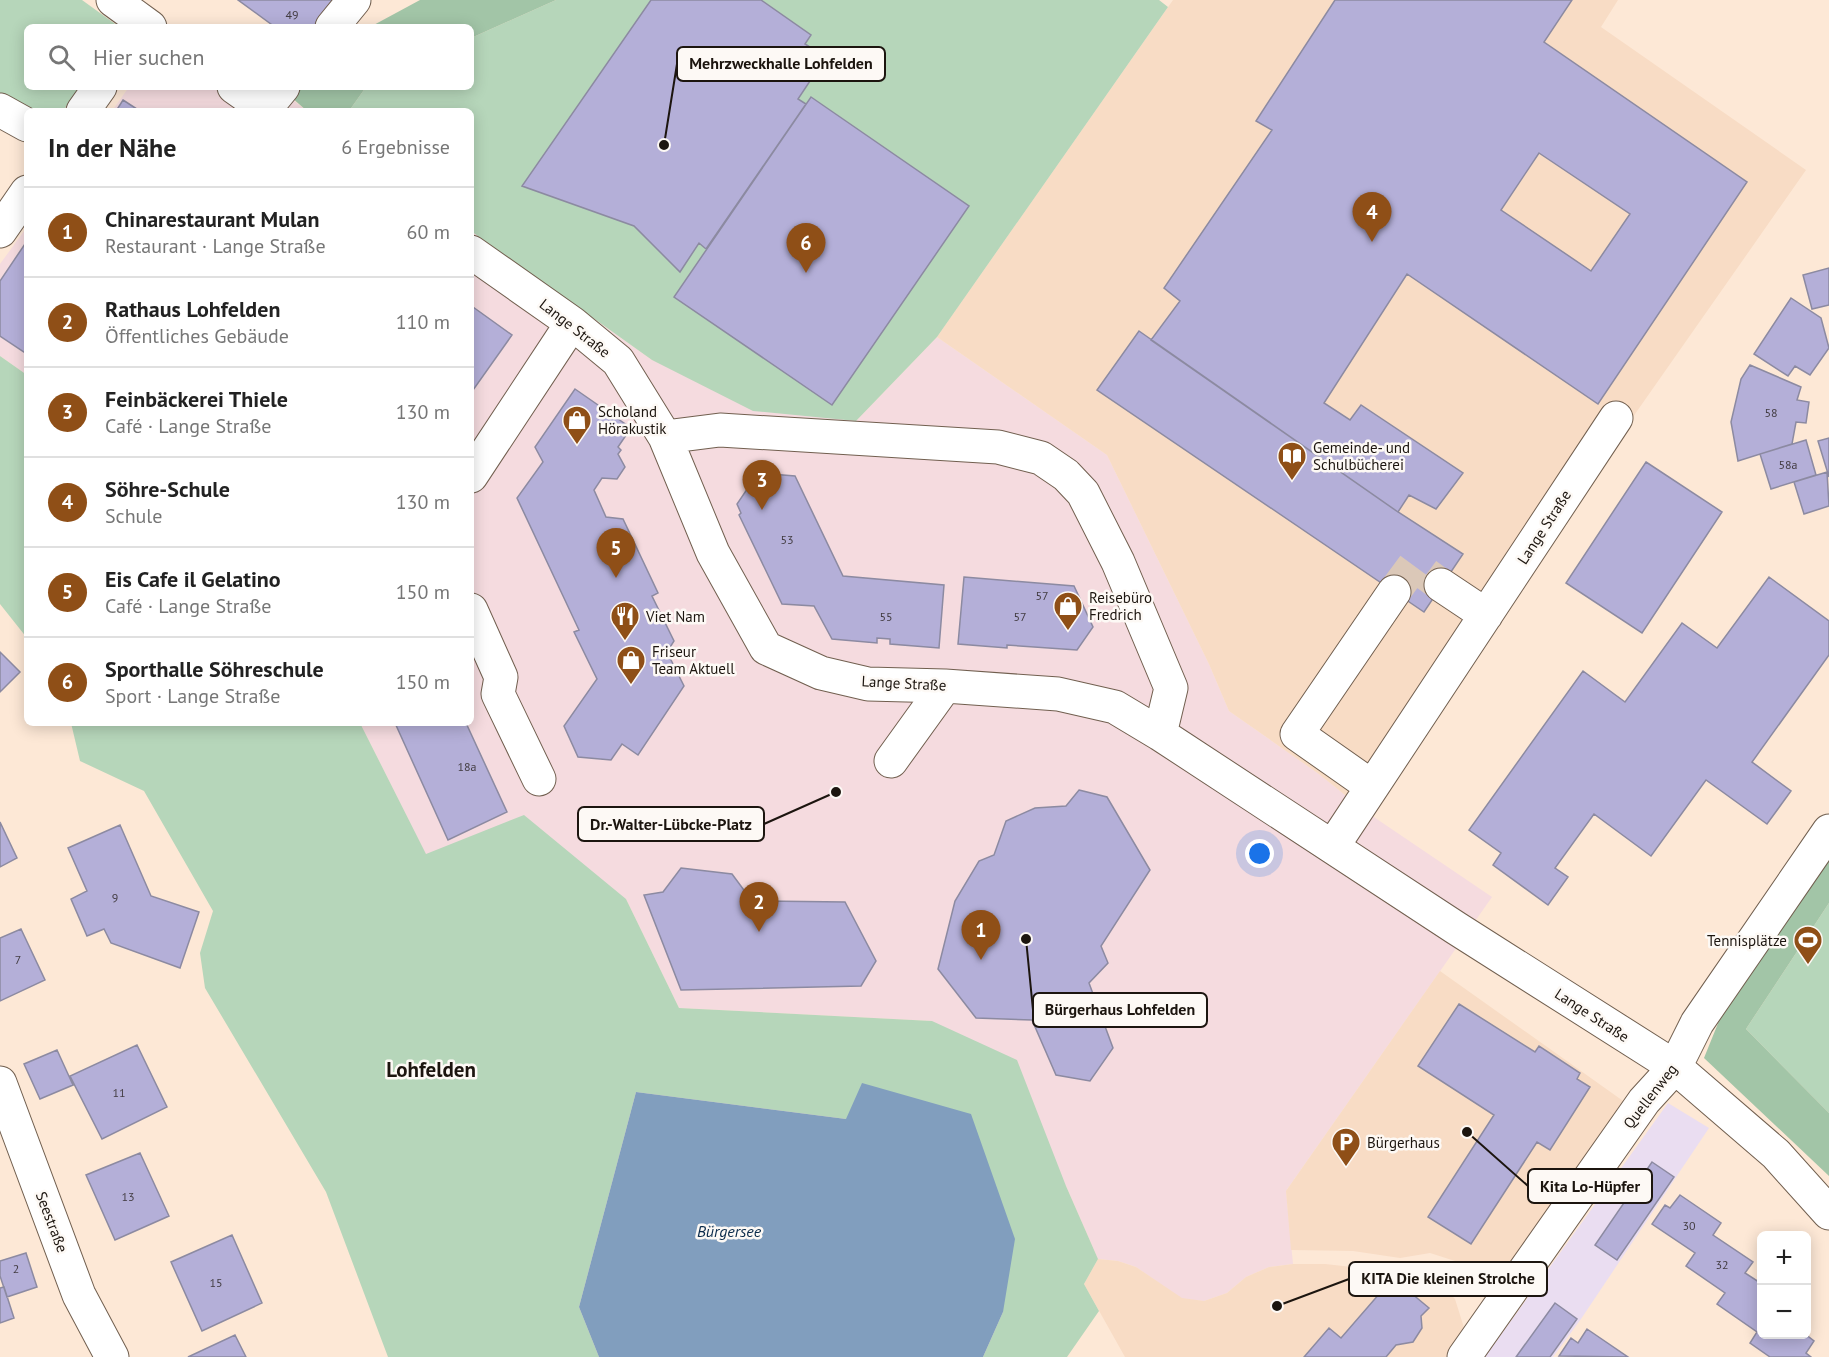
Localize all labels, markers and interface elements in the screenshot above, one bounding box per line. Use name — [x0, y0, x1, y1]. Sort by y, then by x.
house number: 49 — [285, 7, 299, 22]
search box — [24, 24, 474, 90]
icon: search — [45, 41, 78, 74]
text: Hier suchen — [93, 43, 205, 71]
callout: Mehrzweckhalle Lohfelden — [677, 47, 885, 81]
text: Mehrzweckhalle Lohfelden — [689, 53, 873, 73]
text: In der Nähe — [48, 131, 176, 164]
text: 6 Ergebnisse — [341, 134, 450, 160]
pin: 4 — [1352, 192, 1392, 242]
text: Chinarestaurant Mulan — [105, 205, 319, 233]
text: 1 — [62, 219, 73, 245]
text: 60 m — [407, 219, 450, 245]
pin: 6 — [786, 224, 826, 273]
text: Restaurant · Lange Straße — [105, 233, 326, 259]
street label: Lange Straße — [536, 294, 614, 362]
text: Rathaus Lohfelden — [105, 295, 280, 323]
text: 2 — [62, 309, 73, 335]
text: 110 m — [396, 309, 450, 335]
text: Öffentliches Gebäude — [105, 323, 289, 349]
text: Feinbäckerei Thiele — [105, 385, 288, 413]
text: 3 — [62, 399, 73, 425]
text: 130 m — [396, 399, 450, 425]
place label: Scholand Hörakustik — [598, 402, 667, 438]
shop icon: Scholand Hörakustik — [561, 404, 593, 446]
house number: 58 — [1764, 405, 1778, 420]
text: Café · Lange Straße — [105, 413, 272, 439]
place label: Gemeinde- und Schulbücherei — [1313, 438, 1410, 474]
library icon: Gemeinde- und Schulbücherei — [1276, 440, 1308, 482]
house number: 58a — [1778, 457, 1798, 472]
pin: 3 — [742, 460, 782, 510]
text: Söhre-Schule — [105, 475, 230, 503]
street label: Lange Straße — [1513, 486, 1575, 568]
text: 4 — [62, 489, 73, 515]
text: 130 m — [396, 489, 450, 515]
text: Schule — [105, 503, 162, 529]
pin: 5 — [596, 528, 636, 578]
house number: 53 — [780, 532, 794, 547]
text: Eis Cafe il Gelatino — [105, 565, 281, 593]
text: 5 — [62, 579, 73, 605]
text: 150 m — [396, 579, 450, 605]
house number: 57 — [1035, 588, 1049, 603]
place label: Reisebüro Fredrich — [1089, 588, 1152, 624]
shop icon: Reisebüro Fredrich — [1052, 590, 1084, 632]
text: Café · Lange Straße — [105, 593, 272, 619]
restaurant icon: Viet Nam — [609, 600, 641, 642]
place label: Viet Nam — [645, 607, 705, 626]
house number: 55 — [879, 609, 893, 624]
house number: 57 — [1013, 609, 1027, 624]
place label: Friseur Team Aktuell — [652, 642, 735, 678]
shop icon: Friseur Team Aktuell — [615, 644, 647, 686]
text: Sporthalle Söhreschule — [105, 655, 324, 683]
text: 6 — [62, 669, 73, 695]
text: 150 m — [396, 669, 450, 695]
street label: Lange Straße — [861, 671, 947, 695]
text: Sport · Lange Straße — [105, 683, 281, 709]
house number: 18a — [457, 759, 477, 774]
callout: Dr.-Walter-Lübcke-Platz — [578, 807, 764, 841]
text: Dr.-Walter-Lübcke-Platz — [590, 814, 752, 834]
your location — [1245, 839, 1274, 868]
pin: 2 — [740, 882, 778, 932]
house number: 9 — [112, 890, 118, 905]
pin: 1 — [962, 910, 1000, 960]
sports icon: Tennisplätze — [1792, 924, 1824, 966]
place label: Tennisplätze — [1707, 931, 1787, 950]
house number: 7 — [15, 952, 21, 967]
street label: Lange Straße — [1551, 984, 1633, 1046]
callout: Bürgerhaus Lohfelden — [1033, 993, 1207, 1027]
text: Bürgerhaus Lohfelden — [1045, 999, 1195, 1019]
district label: Lohfelden — [386, 1056, 476, 1083]
street label: Quellenweg — [1619, 1060, 1681, 1132]
house number: 11 — [112, 1085, 126, 1100]
parking icon: Bürgerhaus — [1330, 1126, 1362, 1168]
place label: Bürgerhaus — [1367, 1133, 1440, 1152]
callout: Kita Lo-Hüpfer — [1528, 1169, 1652, 1203]
text: Kita Lo-Hüpfer — [1540, 1176, 1640, 1196]
street label: Seestraße — [32, 1189, 72, 1255]
house number: 13 — [121, 1189, 135, 1204]
house number: 30 — [1682, 1218, 1696, 1233]
water label: Bürgersee — [697, 1221, 762, 1241]
map controls — [1757, 1231, 1811, 1339]
button: + — [1757, 1231, 1811, 1285]
house number: 32 — [1715, 1257, 1729, 1272]
house number: 2 — [13, 1261, 19, 1276]
callout: KITA Die kleinen Strolche — [1349, 1262, 1547, 1296]
text: KITA Die kleinen Strolche — [1361, 1268, 1535, 1288]
house number: 15 — [209, 1275, 223, 1290]
button: − — [1757, 1285, 1811, 1339]

